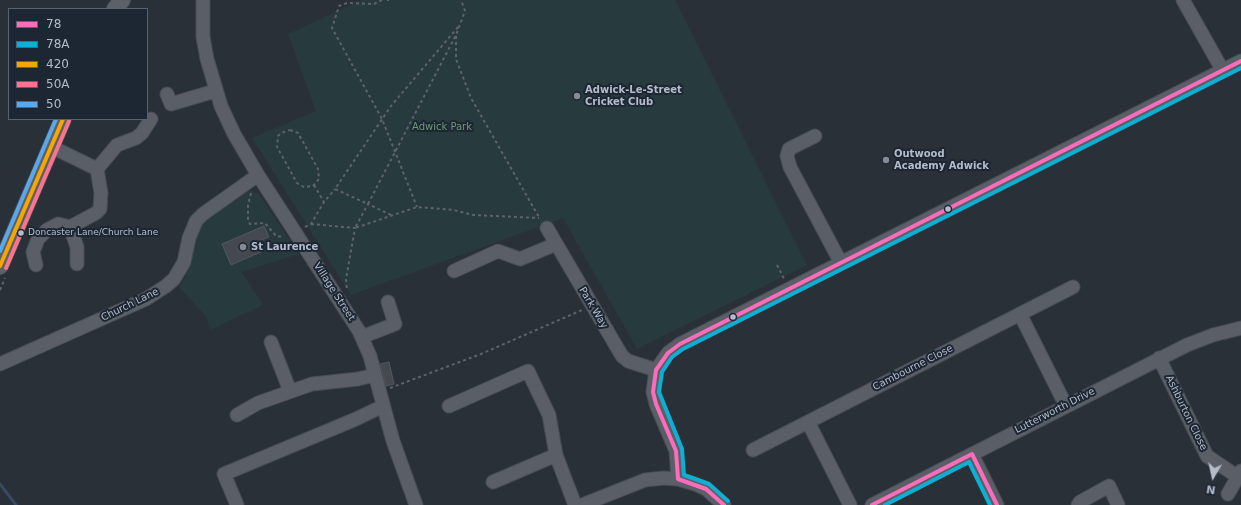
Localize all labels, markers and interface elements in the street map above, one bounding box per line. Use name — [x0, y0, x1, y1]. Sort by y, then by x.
legend — [8, 8, 148, 120]
text: 78 — [46, 17, 61, 31]
text: 78A — [46, 37, 69, 51]
text: 420 — [46, 57, 69, 71]
text: 50A — [46, 77, 69, 91]
place label: Adwick-Le-Street Cricket Club — [585, 84, 682, 108]
marker: Adwick-Le-Street Cricket Club — [572, 91, 582, 101]
text: 50 — [46, 97, 61, 111]
park label: Adwick Park — [412, 121, 472, 133]
place label: Outwood Academy Adwick — [894, 148, 989, 172]
marker: Outwood Academy Adwick — [881, 155, 891, 165]
unlabelled marker — [943, 204, 953, 214]
marker: Doncaster Lane/Church Lane — [16, 228, 26, 238]
place label: Doncaster Lane/Church Lane — [28, 228, 158, 238]
place label: St Laurence — [251, 241, 318, 253]
marker: St Laurence — [238, 242, 248, 252]
street label: Village Street — [311, 261, 357, 323]
street label: Park Way — [576, 285, 610, 331]
street label: Church Lane — [99, 286, 161, 324]
unlabelled marker — [728, 312, 738, 322]
street label: Cambourne Close — [871, 343, 955, 393]
street label: Ashburton Close — [1163, 374, 1209, 452]
street label: Lutterworth Drive — [1013, 386, 1097, 436]
north arrow — [1193, 457, 1233, 497]
text: N — [1205, 482, 1217, 496]

